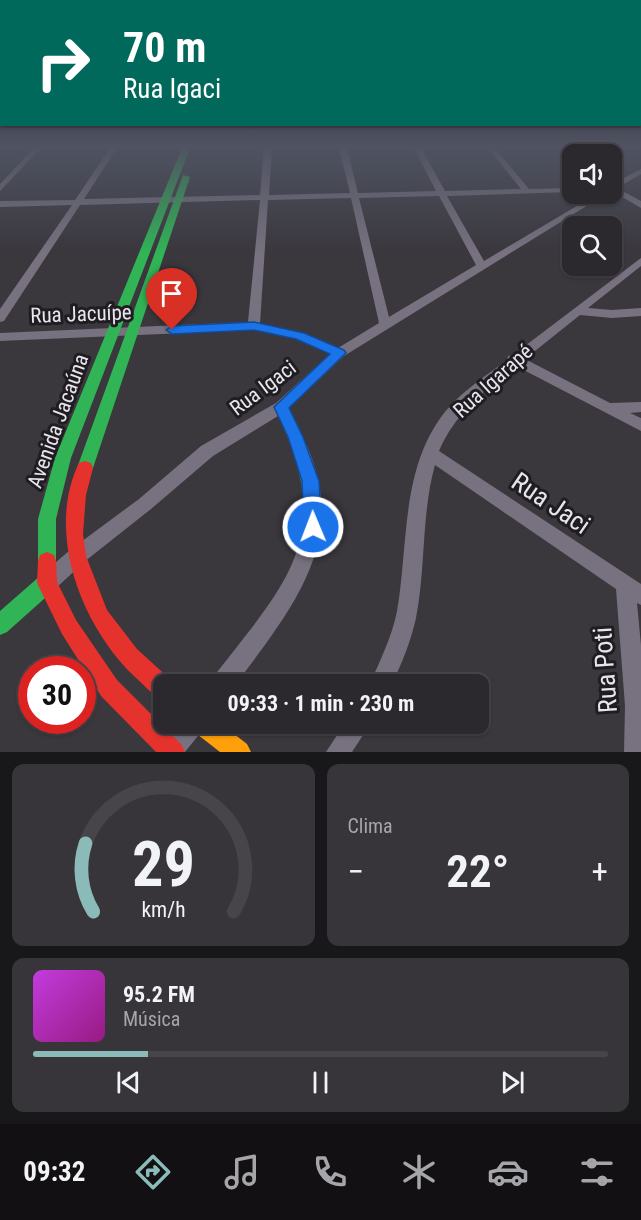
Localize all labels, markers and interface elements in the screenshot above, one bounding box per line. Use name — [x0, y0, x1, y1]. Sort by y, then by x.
text: 70 m — [123, 23, 206, 72]
icon: right — [24, 24, 102, 102]
text: Rua Igaci — [123, 73, 221, 105]
map controls — [562, 144, 622, 276]
button: sound — [562, 144, 622, 204]
button: search — [562, 216, 622, 276]
pin — [146, 268, 197, 330]
icon: arrive — [155, 277, 188, 310]
street label: Rua Jacuípe — [30, 300, 132, 328]
street label: Rua Igarapé — [449, 339, 538, 423]
street label: Avenida Jacaúna — [23, 351, 93, 491]
street label: Rua Igaci — [225, 355, 301, 421]
street label: Rua Jaci — [506, 466, 596, 540]
position arrow — [281, 495, 345, 559]
street label: Rua Poti — [587, 626, 623, 714]
speed limit sign: 30 — [18, 656, 96, 734]
text: 09:33 · 1 min · 230 m — [228, 691, 414, 716]
text: Clima — [348, 814, 393, 838]
text: 29 — [132, 828, 195, 901]
text: 22° — [446, 845, 509, 898]
text: − — [348, 852, 364, 891]
text: + — [592, 852, 608, 891]
text: km/h — [141, 897, 185, 922]
text: 95.2 FM — [123, 982, 195, 1007]
text: Música — [123, 1007, 180, 1031]
icon: previous — [112, 1066, 145, 1099]
icon: pause — [304, 1066, 337, 1099]
icon: next — [496, 1066, 529, 1099]
icon: directions — [132, 1151, 174, 1193]
icon: music — [221, 1151, 263, 1193]
icon: phone — [309, 1151, 351, 1193]
icon: climate — [398, 1151, 440, 1193]
icon: car — [487, 1151, 529, 1193]
icon: filters — [576, 1151, 618, 1193]
text: 09:32 — [23, 1156, 85, 1188]

